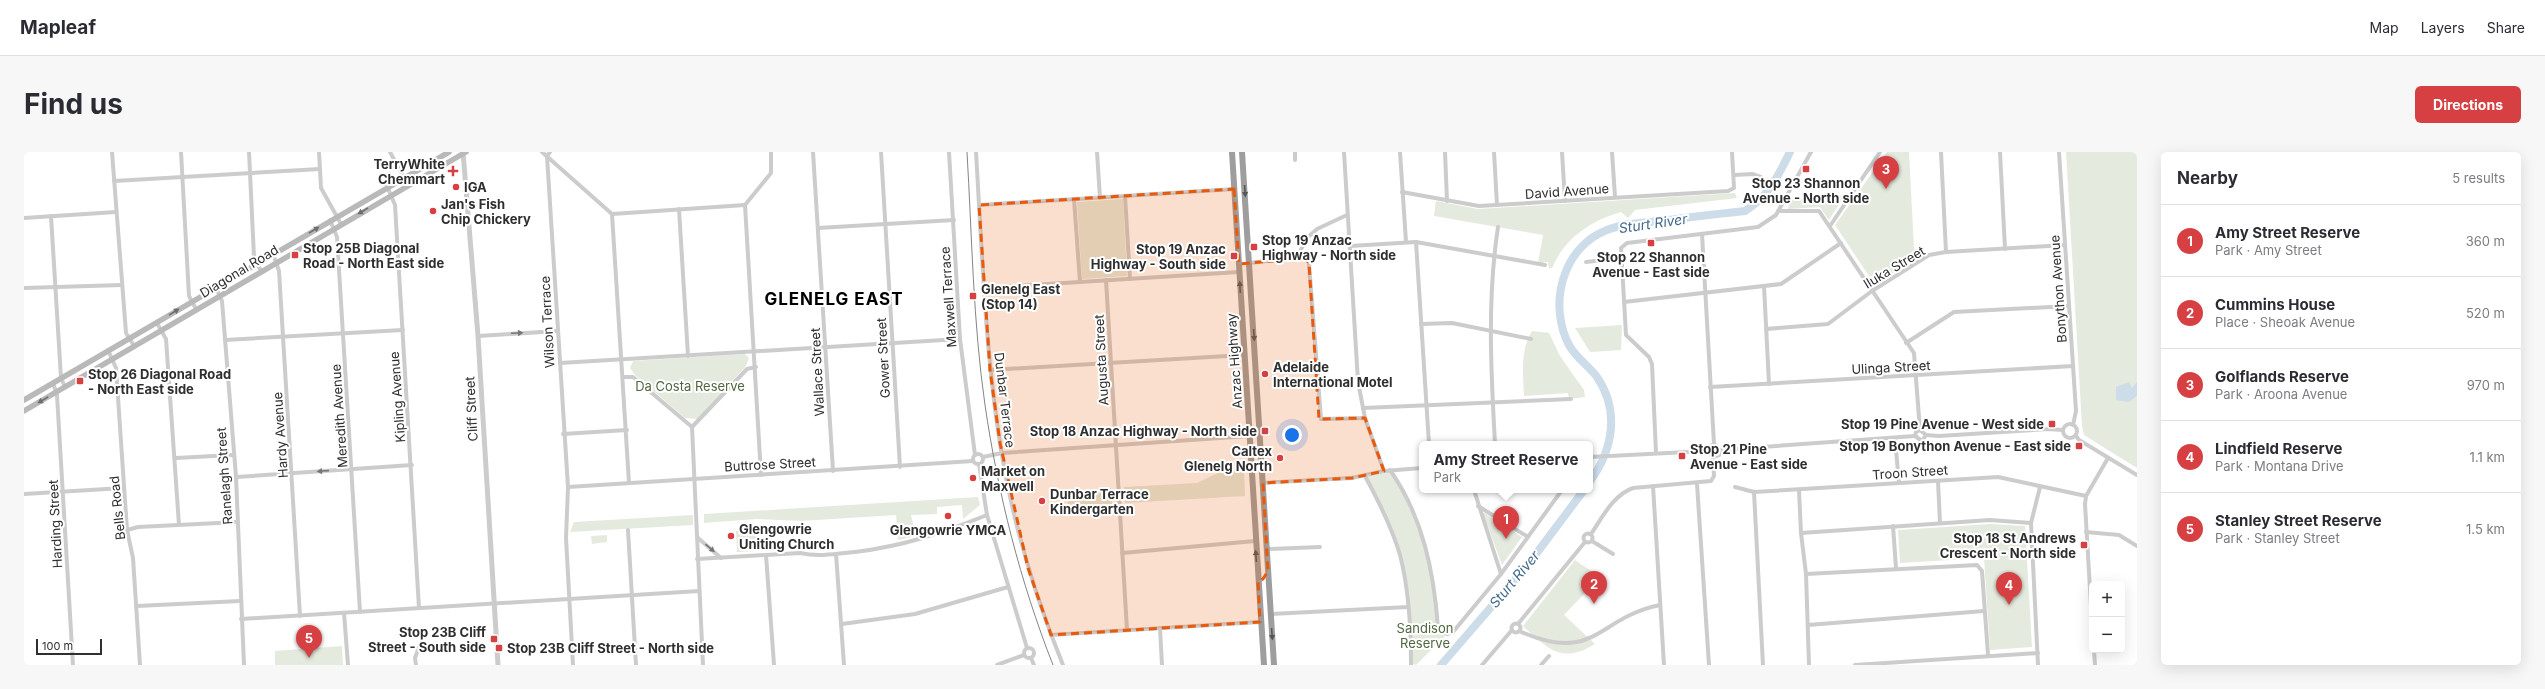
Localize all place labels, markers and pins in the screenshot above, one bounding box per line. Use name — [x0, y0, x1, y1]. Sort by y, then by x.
place label: TerryWhite Chemmart — [373, 156, 445, 187]
pin: 3 — [1873, 156, 1899, 189]
marker: Stop 23 Shannon Avenue - North side — [1801, 164, 1811, 174]
marker: TerryWhite Chemmart — [448, 166, 458, 176]
place label: Stop 23 Shannon Avenue - North side — [1743, 175, 1869, 206]
place label: IGA — [464, 179, 487, 195]
marker: IGA — [451, 182, 461, 192]
place label: Jan's Fish Chip Chickery — [441, 196, 531, 227]
marker: Jan's Fish Chip Chickery — [428, 206, 438, 216]
place label: Stop 19 Anzac Highway - North side — [1262, 232, 1396, 263]
marker: Stop 22 Shannon Avenue - East side — [1646, 238, 1656, 248]
place label: Stop 25B Diagonal Road - North East side — [303, 240, 444, 271]
place label: Stop 19 Anzac Highway - South side — [1091, 241, 1226, 272]
marker: Stop 19 Anzac Highway - North side — [1249, 242, 1259, 252]
place label: Stop 22 Shannon Avenue - East side — [1592, 249, 1710, 280]
marker: Stop 25B Diagonal Road - North East side — [290, 250, 300, 260]
marker: Stop 19 Anzac Highway - South side — [1229, 251, 1239, 261]
place label: Glenelg East (Stop 14) — [981, 281, 1060, 312]
marker: Glenelg East (Stop 14) — [968, 291, 978, 301]
place label: Adelaide International Motel — [1273, 359, 1393, 390]
place label: Stop 26 Diagonal Road - North East side — [88, 366, 231, 397]
marker: Adelaide International Motel — [1260, 369, 1270, 379]
marker: Stop 26 Diagonal Road - North East side — [75, 376, 85, 386]
place label: Stop 19 Pine Avenue - West side — [1841, 416, 2044, 432]
marker: Stop 19 Pine Avenue - West side — [2047, 419, 2057, 429]
place label: Stop 18 Anzac Highway - North side — [1030, 423, 1257, 439]
marker: Stop 18 Anzac Highway - North side — [1260, 426, 1270, 436]
place label: Stop 19 Bonython Avenue - East side — [1839, 438, 2071, 454]
place label: Stop 21 Pine Avenue - East side — [1690, 441, 1808, 472]
marker: Stop 19 Bonython Avenue - East side — [2074, 441, 2084, 451]
place label: Caltex Glenelg North — [1184, 443, 1272, 474]
marker: Stop 21 Pine Avenue - East side — [1677, 451, 1687, 461]
marker: Caltex Glenelg North — [1275, 453, 1285, 463]
place label: Market on Maxwell — [981, 463, 1045, 494]
marker: Market on Maxwell — [968, 473, 978, 483]
place label: Dunbar Terrace Kindergarten — [1050, 486, 1149, 517]
marker: Dunbar Terrace Kindergarten — [1037, 496, 1047, 506]
pin: 1 — [1493, 506, 1519, 539]
marker: Glengowrie YMCA — [943, 511, 953, 521]
place label: Glengowrie Uniting Church — [739, 521, 834, 552]
place label: Glengowrie YMCA — [890, 522, 1007, 538]
place label: Stop 18 St Andrews Crescent - North side — [1940, 530, 2076, 561]
marker: Glengowrie Uniting Church — [726, 531, 736, 541]
marker: Stop 18 St Andrews Crescent - North side — [2079, 540, 2089, 550]
pin: 2 — [1581, 571, 1607, 604]
pin: 4 — [1996, 572, 2022, 605]
place label: Stop 23B Cliff Street - South side — [368, 624, 487, 655]
pin: 5 — [296, 625, 322, 658]
marker: Stop 23B Cliff Street - South side — [489, 634, 499, 644]
place label: Stop 23B Cliff Street - North side — [507, 640, 714, 656]
marker: Stop 23B Cliff Street - North side — [494, 643, 504, 653]

